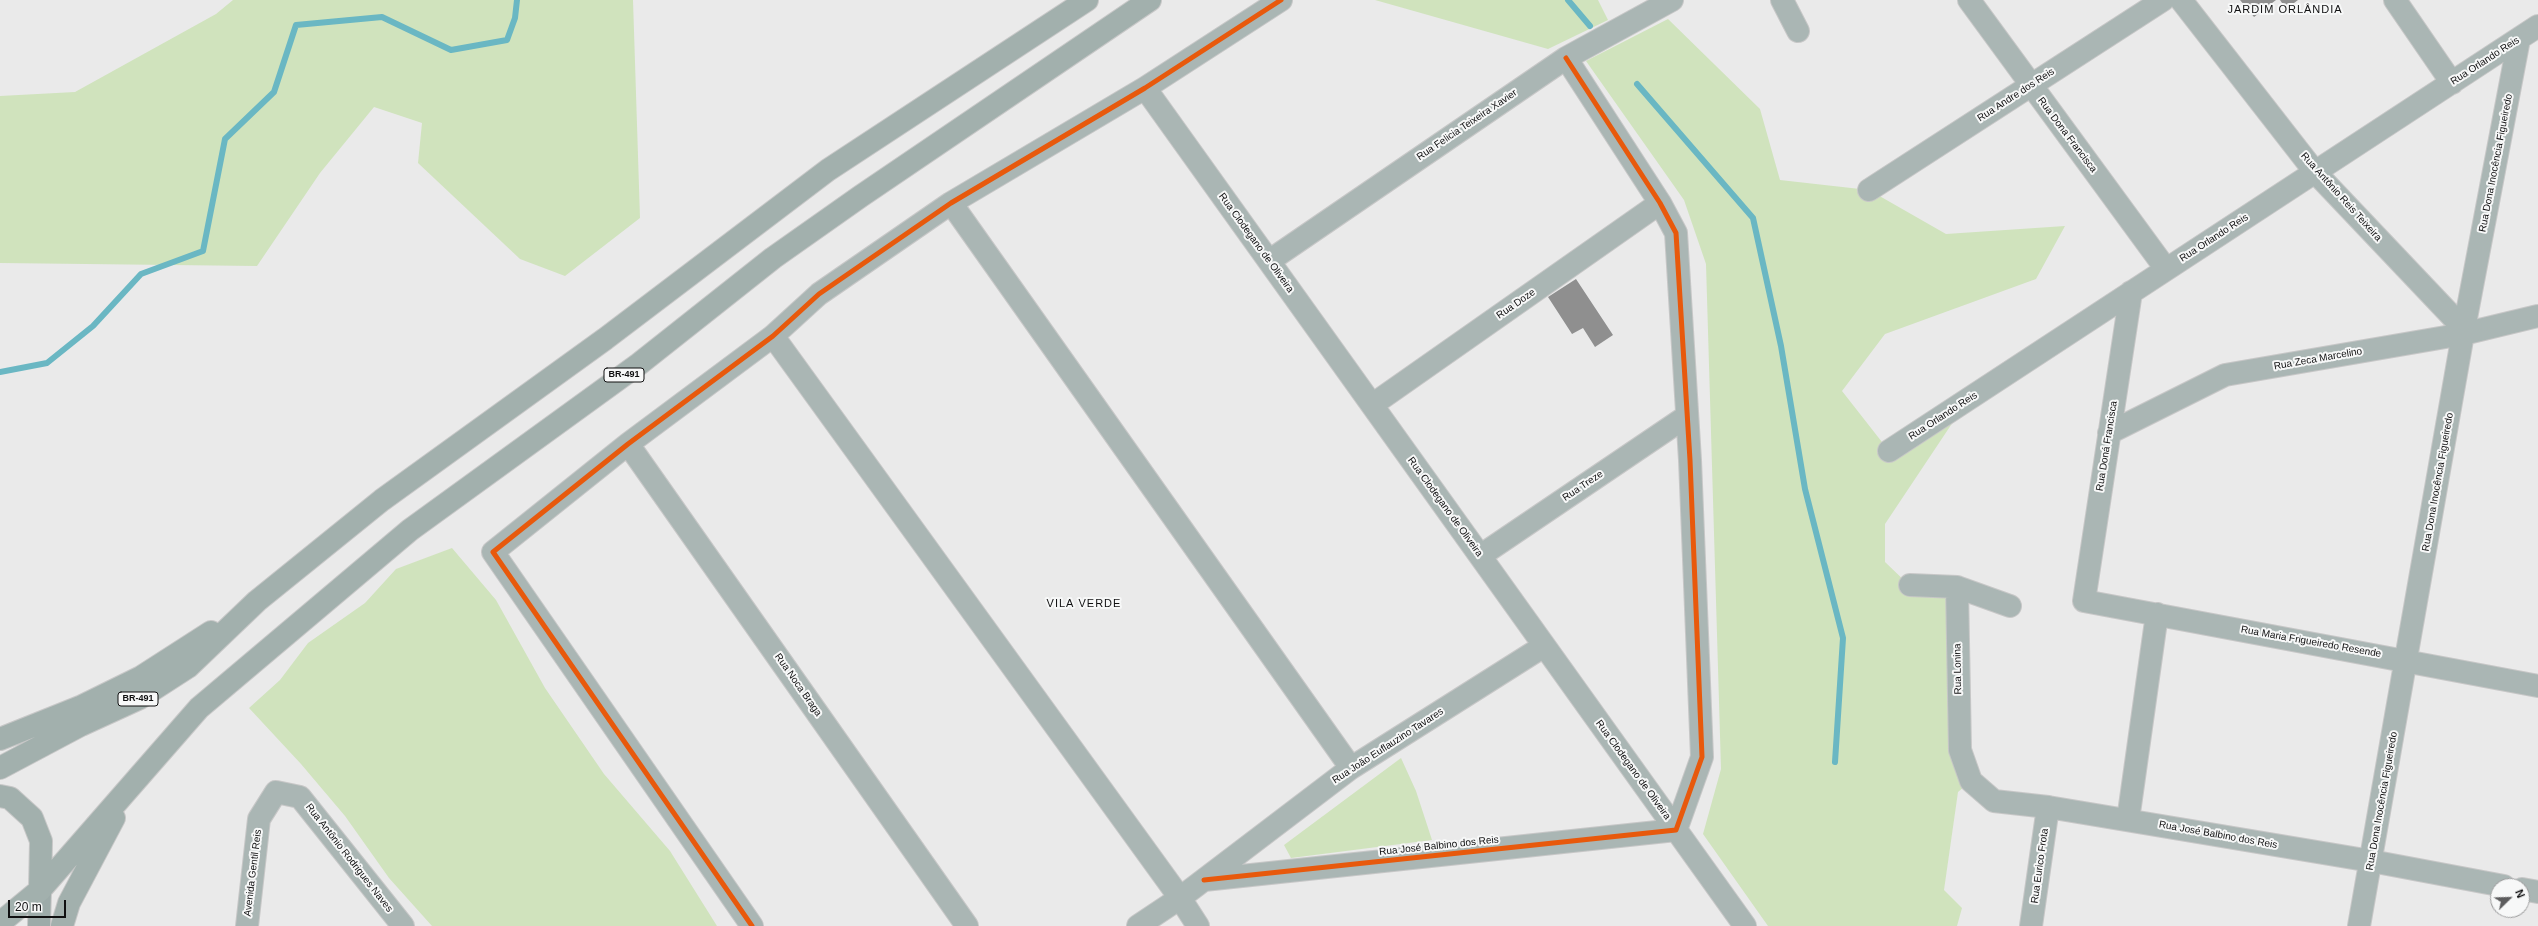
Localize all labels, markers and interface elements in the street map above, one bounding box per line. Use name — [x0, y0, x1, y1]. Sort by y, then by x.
district label: JARDIM ORLÂNDIA — [2227, 3, 2343, 17]
street label: Rua Orlando Reis — [2448, 34, 2522, 88]
street label: Rua Andre dos Reis — [1975, 66, 2057, 124]
street label: Rua Felicia Teixeira Xavier — [1415, 87, 1519, 163]
street label: Rua Dona Inocência Figueiredo — [2477, 93, 2515, 233]
street label: Rua Dona Francisca — [2035, 95, 2099, 175]
street label: Rua Antônio Reis Teixeira — [2298, 150, 2384, 244]
street label: Rua Clodegano de Oliveira — [1216, 191, 1296, 295]
street label: Rua Orlando Reis — [2177, 211, 2251, 265]
street label: Rua Doze — [1494, 286, 1538, 322]
street label: Rua Zeca Marcelino — [2273, 345, 2363, 373]
road number: BR-491 — [604, 368, 644, 382]
street label: Rua Orlando Reis — [1906, 389, 1980, 443]
street label: Rua Doná Francisca — [2094, 400, 2120, 492]
street label: Rua Dona Inocência Figueiredo — [2420, 412, 2456, 552]
street label: Rua Clodegano de Oliveira — [1405, 455, 1485, 559]
street label: Rua Treze — [1560, 468, 1606, 504]
district label: VILA VERDE — [1047, 597, 1121, 611]
street label: Rua Maria Frigueiredo Resende — [2240, 624, 2382, 660]
street label: Rua Lonina — [1952, 643, 1964, 695]
street label: Rua Noca Braga — [772, 651, 824, 719]
road number: BR-491 — [118, 692, 158, 706]
street label: Rua João Euflauzino Tavares — [1330, 706, 1446, 786]
street label: Rua Clodegano de Oliveira — [1593, 718, 1673, 822]
street label: Rua Dona Inocência Figueiredo — [2364, 731, 2400, 871]
street label: Rua Antônio Rodrigues Naves — [303, 801, 395, 915]
street label: Rua José Balbino dos Reis — [2158, 819, 2278, 851]
street label: Rua Eurico Frota — [2029, 828, 2051, 904]
street label: Avenida Gentil Reis — [242, 829, 264, 917]
street label: Rua José Balbino dos Reis — [1379, 834, 1499, 858]
north arrow — [2490, 878, 2530, 918]
text: N — [2513, 888, 2527, 900]
scale bar — [10, 892, 68, 918]
text: 20 m — [15, 900, 42, 914]

